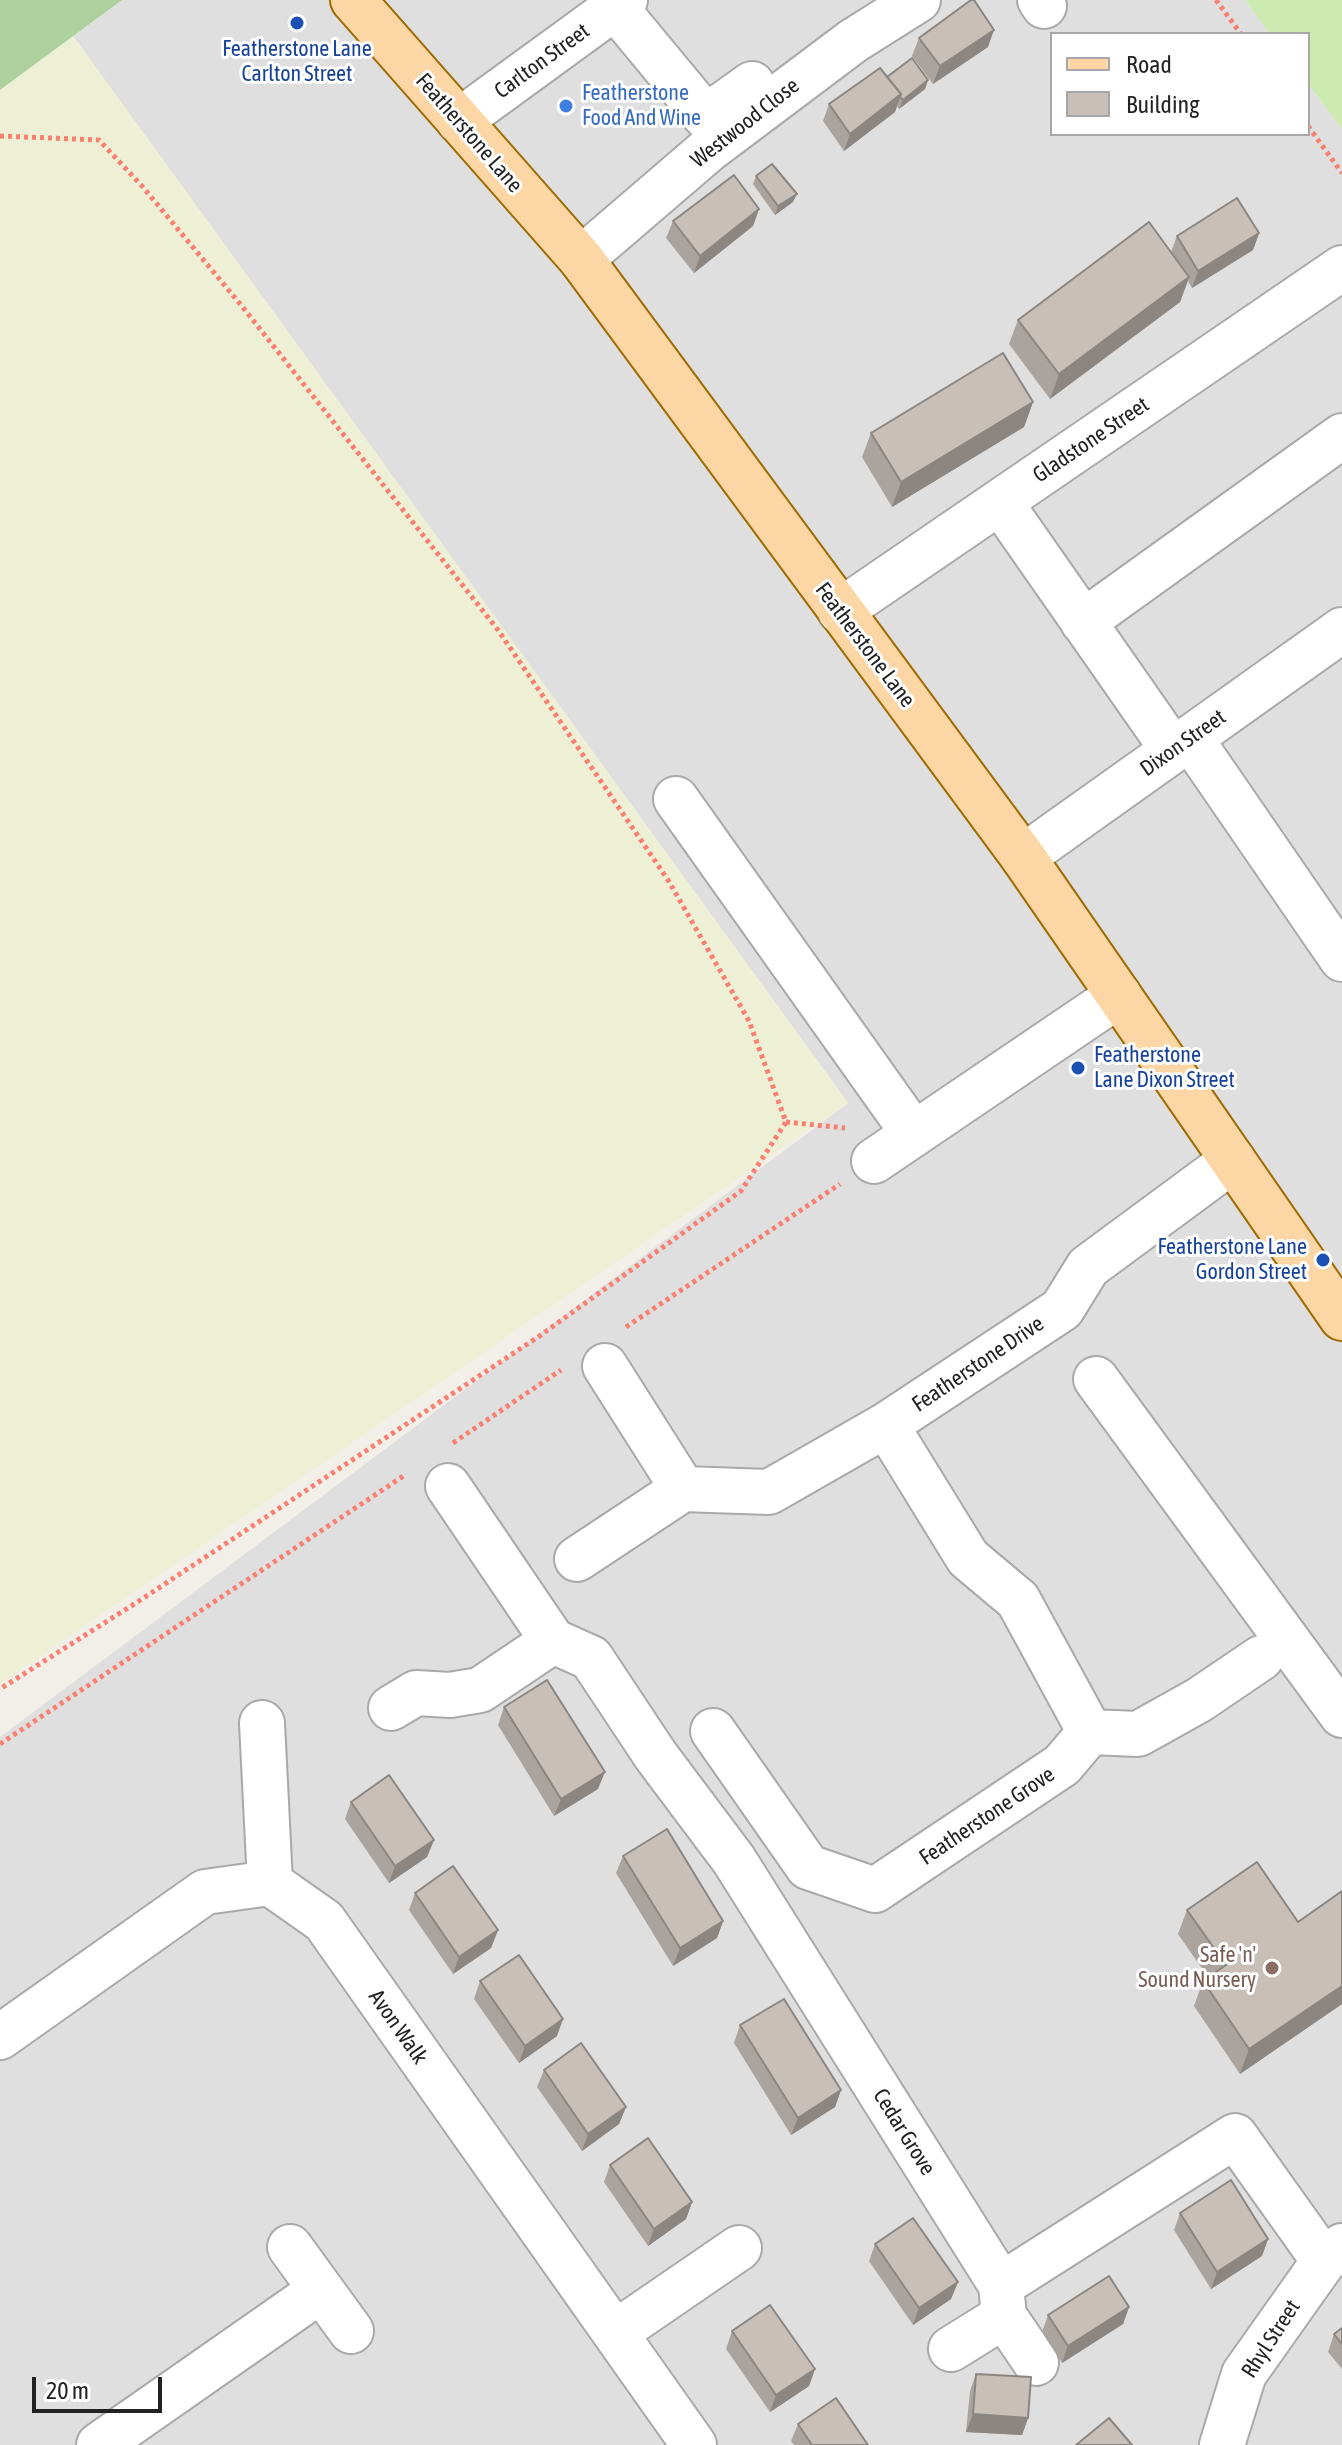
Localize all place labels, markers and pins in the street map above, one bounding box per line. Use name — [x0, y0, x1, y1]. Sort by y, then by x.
marker: Featherstone Lane Carlton Street — [288, 14, 306, 32]
place label: Featherstone Lane Carlton Street — [222, 36, 372, 88]
place label: Featherstone Food And Wine — [582, 80, 701, 132]
marker: Featherstone Food And Wine — [557, 97, 575, 115]
place label: Featherstone Lane Dixon Street — [1094, 1042, 1235, 1094]
marker: Featherstone Lane Dixon Street — [1069, 1059, 1087, 1077]
place label: Featherstone Lane Gordon Street — [1158, 1234, 1307, 1286]
marker: Featherstone Lane Gordon Street — [1314, 1251, 1332, 1269]
place label: Safe 'n' Sound Nursery — [1138, 1942, 1256, 1994]
marker: Safe 'n' Sound Nursery — [1263, 1959, 1281, 1977]

